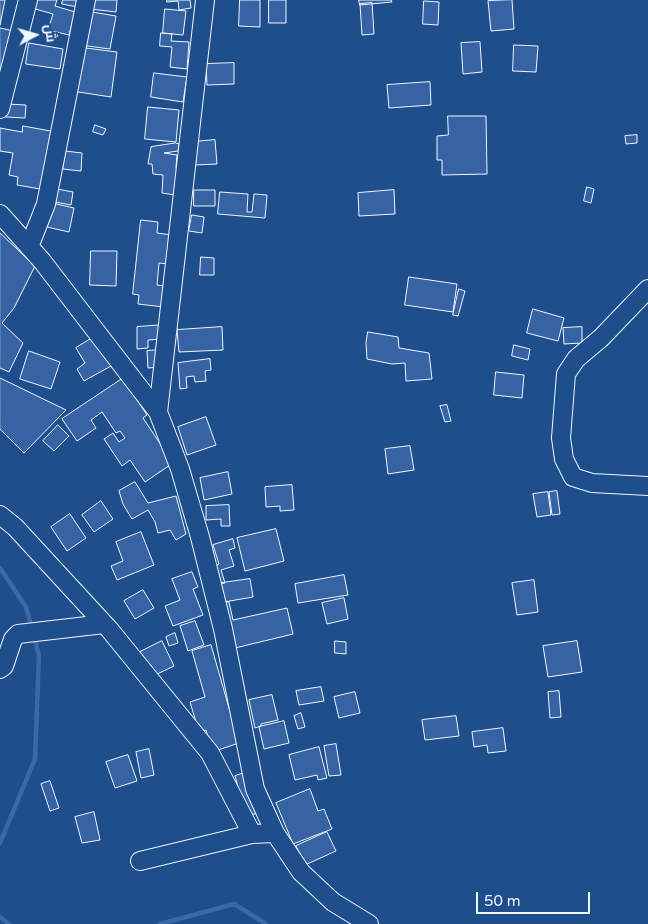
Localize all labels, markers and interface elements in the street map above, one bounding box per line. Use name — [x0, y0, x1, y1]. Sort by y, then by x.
north arrow — [10, 10, 60, 60]
text: ش — [41, 24, 60, 43]
scale bar — [478, 882, 592, 914]
text: 50 m — [484, 892, 521, 910]

